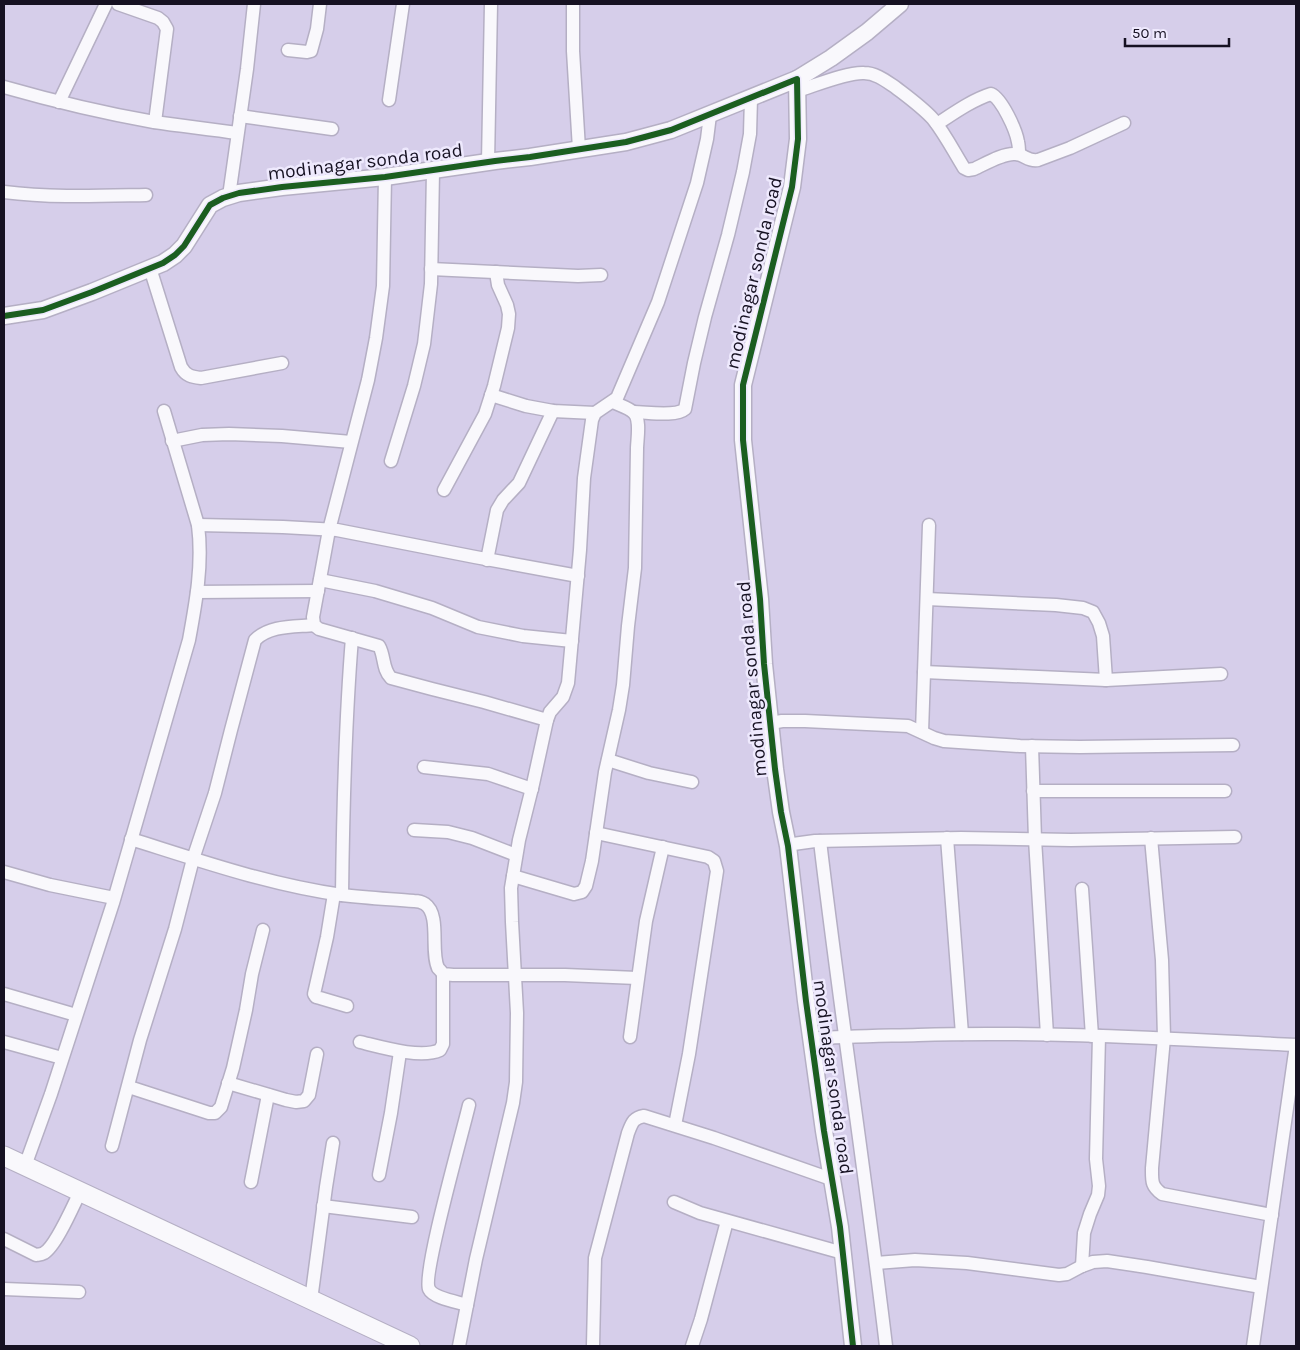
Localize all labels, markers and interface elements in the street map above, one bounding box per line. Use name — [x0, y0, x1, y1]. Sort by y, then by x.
scale bar — [1125, 15, 1229, 47]
text: 50 m — [1132, 24, 1167, 42]
street label: modinagar sonda road — [266, 139, 464, 185]
street label: modinagar sonda road — [721, 175, 787, 371]
street label: modinagar sonda road — [732, 580, 772, 778]
street label: modinagar sonda road — [808, 978, 858, 1176]

